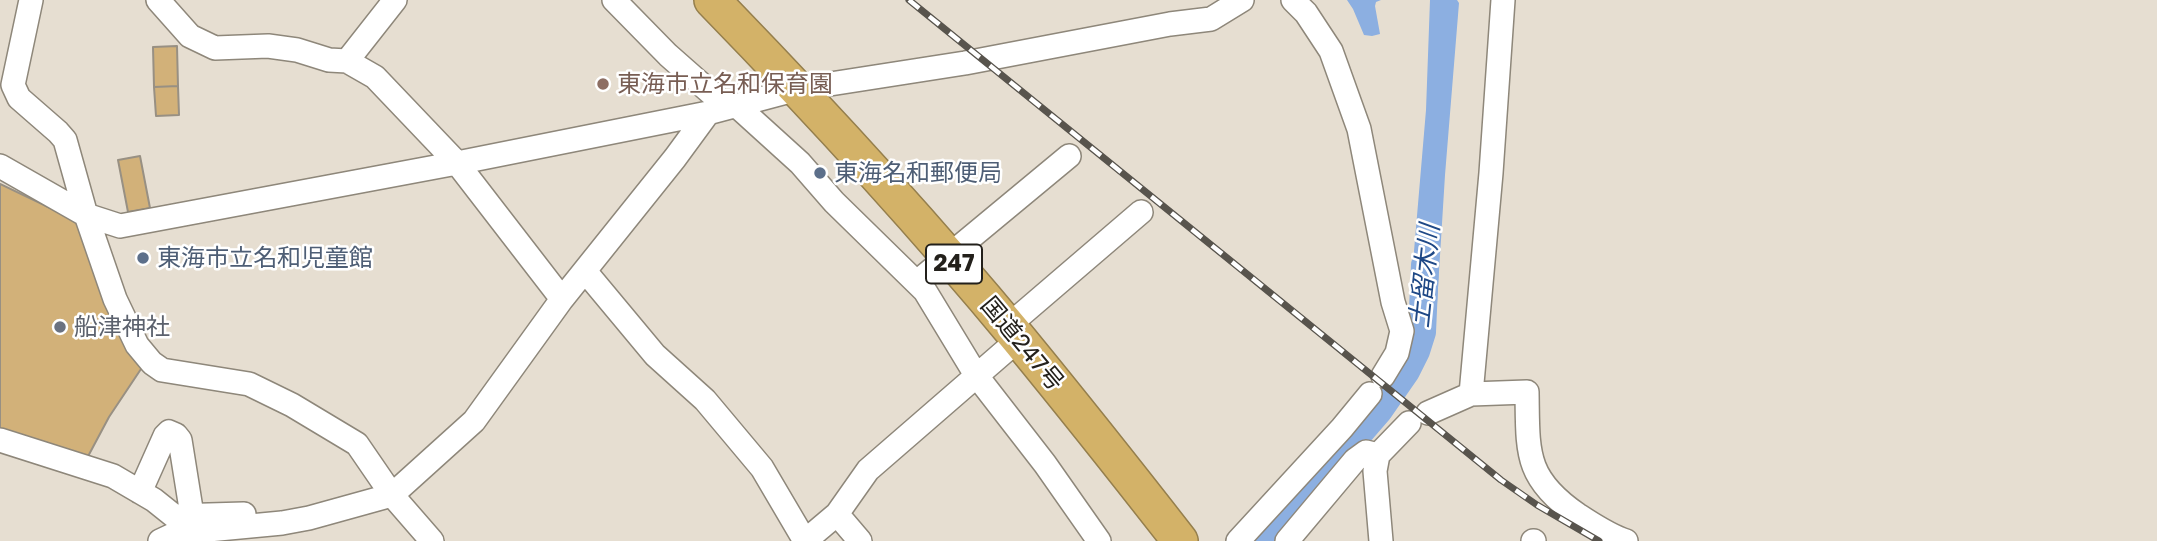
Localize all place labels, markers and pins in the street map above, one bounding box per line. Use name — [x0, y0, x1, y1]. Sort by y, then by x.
place label: 東海市立名和保育園 — [617, 70, 833, 98]
marker: 東海市立名和保育園 — [595, 76, 611, 92]
place label: 東海名和郵便局 — [834, 159, 1002, 187]
marker: 東海名和郵便局 — [812, 165, 828, 181]
place label: 東海市立名和児童館 — [157, 244, 373, 272]
marker: 東海市立名和児童館 — [135, 250, 151, 266]
place label: 船津神社 — [74, 313, 170, 341]
marker: 船津神社 — [52, 319, 68, 335]

